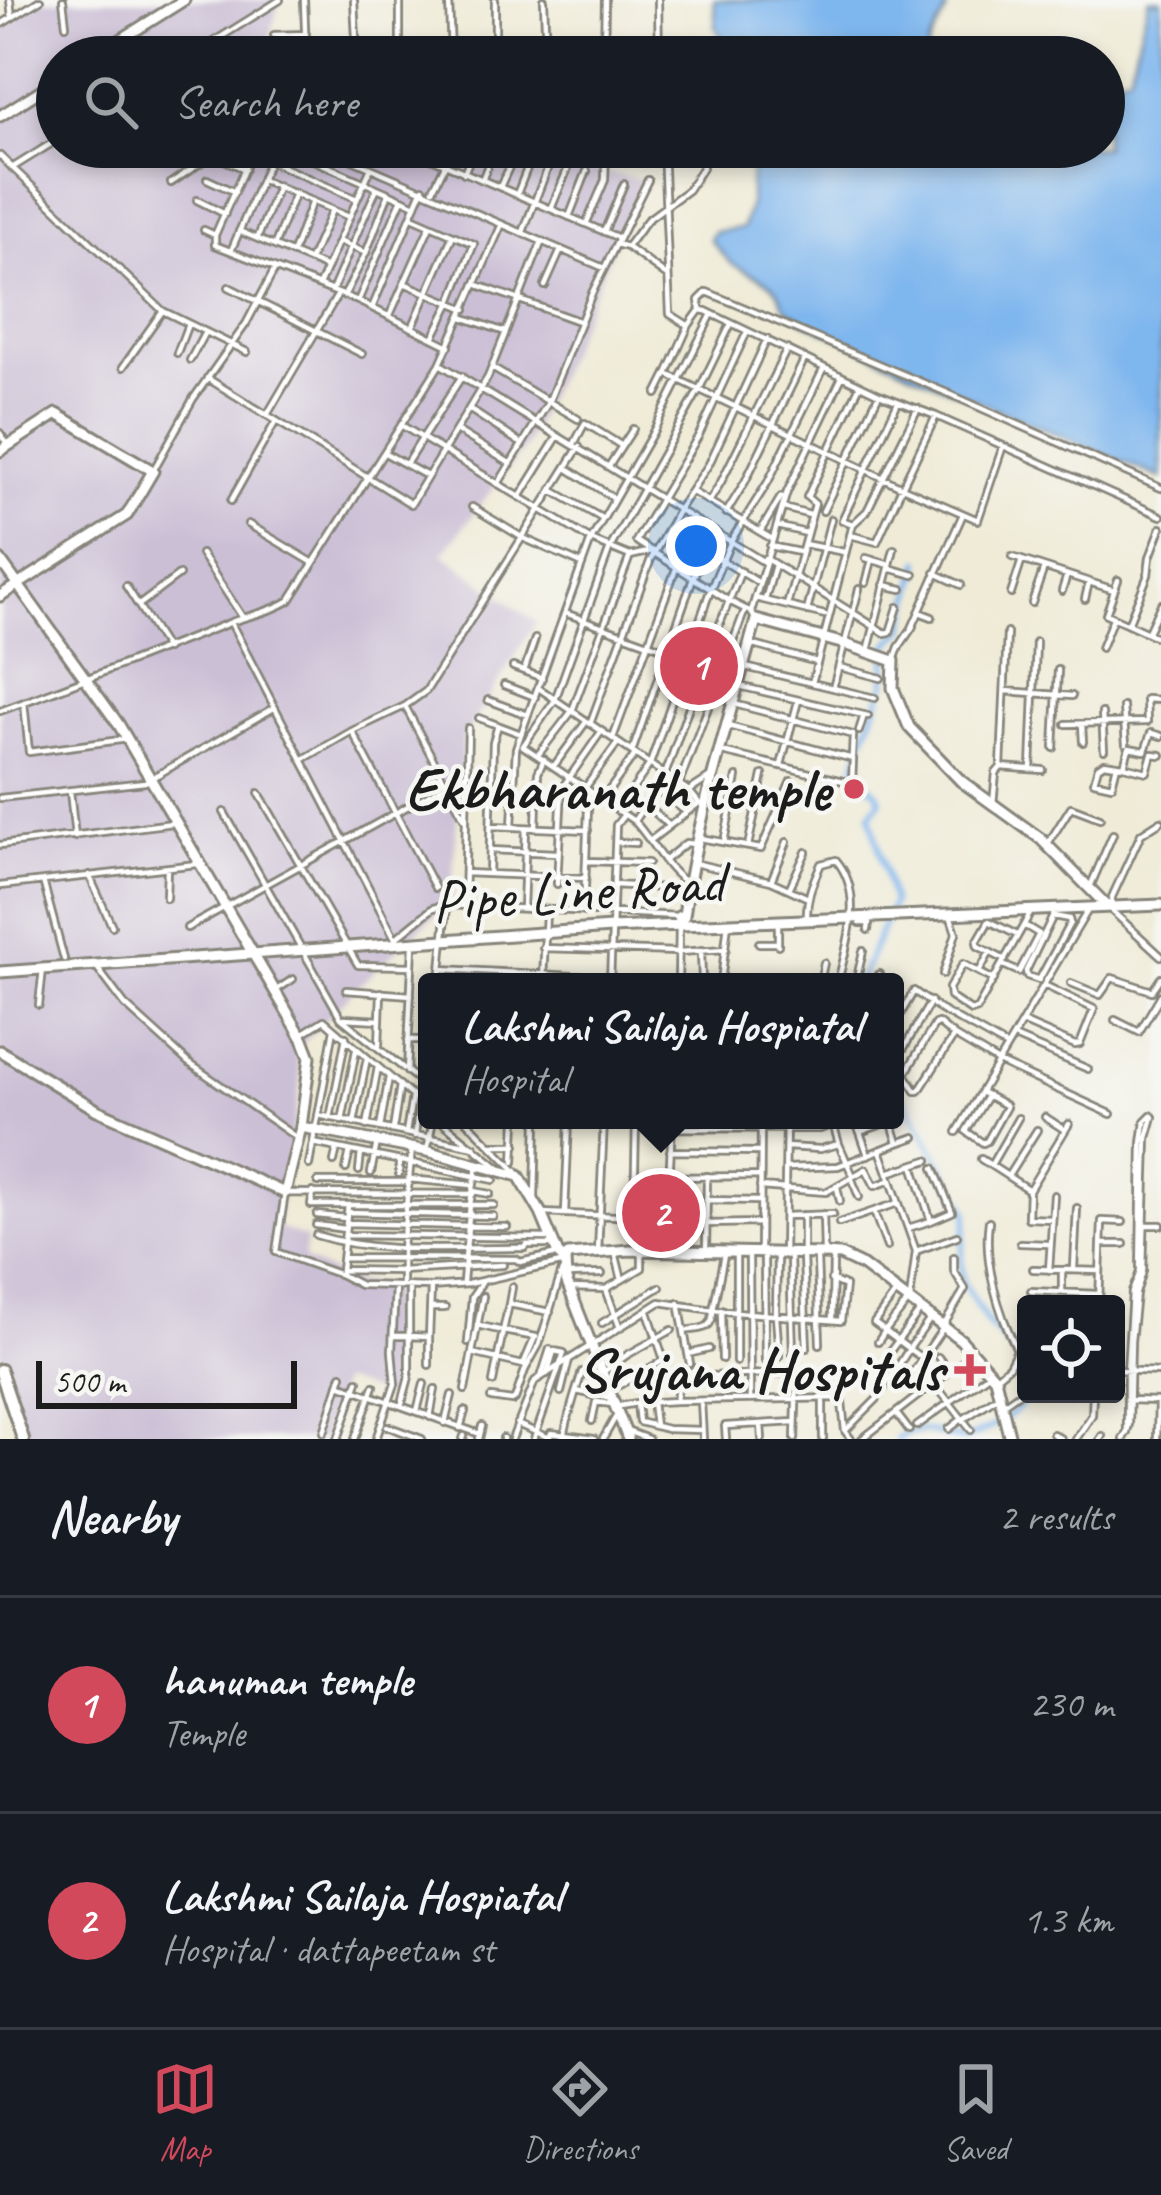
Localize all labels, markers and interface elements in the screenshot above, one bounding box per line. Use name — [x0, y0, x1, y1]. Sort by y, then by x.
search box — [36, 36, 1125, 168]
icon: search — [78, 69, 144, 135]
text: Search here — [174, 74, 357, 131]
your location — [666, 516, 726, 576]
pin: 1 — [660, 621, 738, 711]
place label: Ekbharanath temple — [405, 751, 834, 827]
marker: Ekbharanath temple — [841, 776, 867, 802]
street label: Pipe Line Road — [429, 842, 735, 939]
popup — [418, 973, 904, 1129]
text: Lakshmi Sailaja Hospiatal — [461, 998, 861, 1055]
text: Hospital — [461, 1055, 568, 1104]
pin: 2 — [622, 1168, 700, 1258]
map controls — [1017, 1295, 1125, 1403]
button: locate — [1017, 1295, 1125, 1403]
place label: Srujana Hospitals — [577, 1332, 949, 1408]
marker: Srujana Hospitals — [954, 1354, 986, 1386]
scale bar — [36, 1355, 297, 1408]
text: 500 m — [54, 1361, 125, 1403]
text: Nearby — [48, 1485, 176, 1549]
text: 2 results — [999, 1493, 1113, 1542]
text: hanuman temple — [162, 1652, 412, 1709]
text: 1 — [78, 1680, 96, 1729]
text: 230 m — [1029, 1680, 1113, 1729]
text: Temple — [162, 1709, 245, 1758]
text: Lakshmi Sailaja Hospiatal — [162, 1868, 561, 1925]
text: 2 — [78, 1896, 96, 1945]
text: 1.3 km — [1023, 1896, 1113, 1945]
text: Hospital · dattapeetam st — [162, 1925, 495, 1974]
tab: Map — [152, 2056, 218, 2170]
tab: Directions — [523, 2056, 638, 2170]
tab: Saved — [943, 2056, 1009, 2170]

